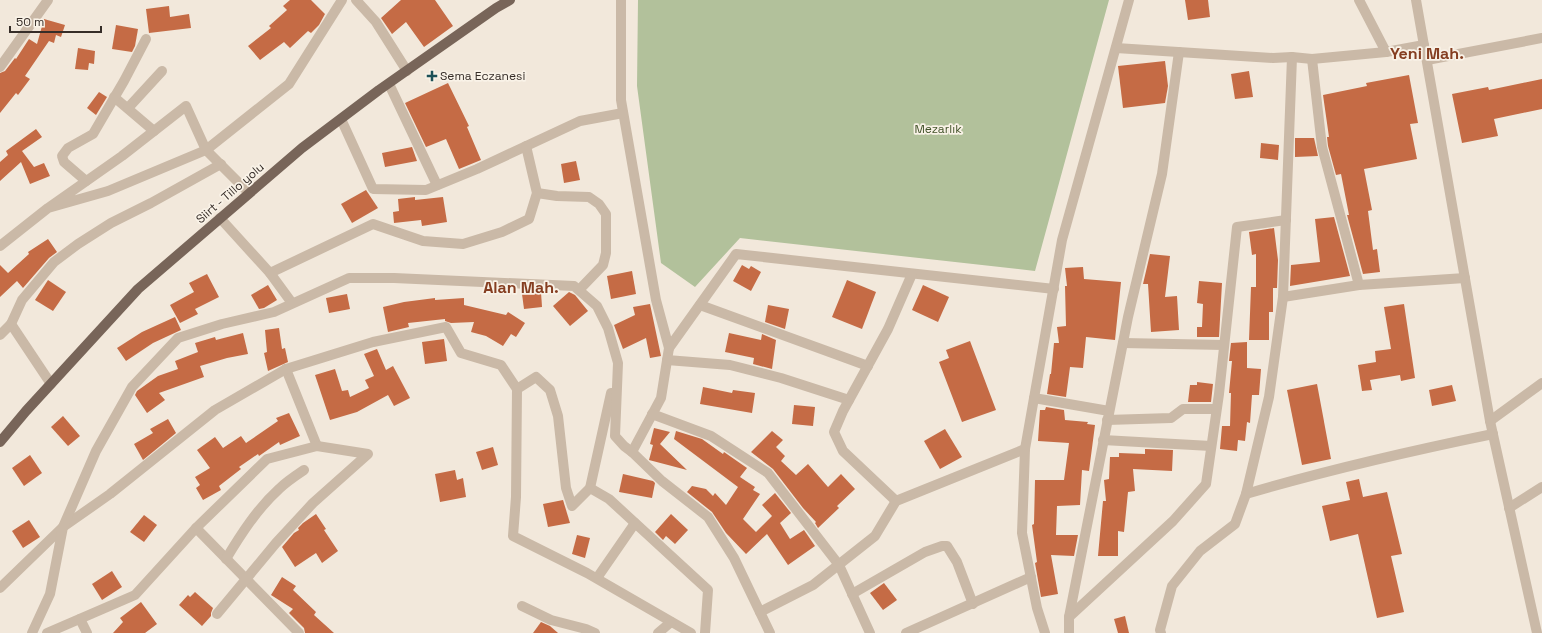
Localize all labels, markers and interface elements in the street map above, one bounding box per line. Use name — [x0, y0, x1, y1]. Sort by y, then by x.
scale bar — [10, 8, 101, 34]
text: 50 m — [16, 14, 44, 30]
district label: Yeni Mah. — [1390, 43, 1464, 64]
place label: Sema Eczanesi — [440, 68, 525, 84]
marker: Sema Eczanesi — [427, 71, 437, 81]
park label: Mezarlık — [914, 121, 962, 137]
street label: Siirt - Tillo yolu — [193, 159, 267, 227]
district label: Alan Mah. — [483, 277, 559, 298]

